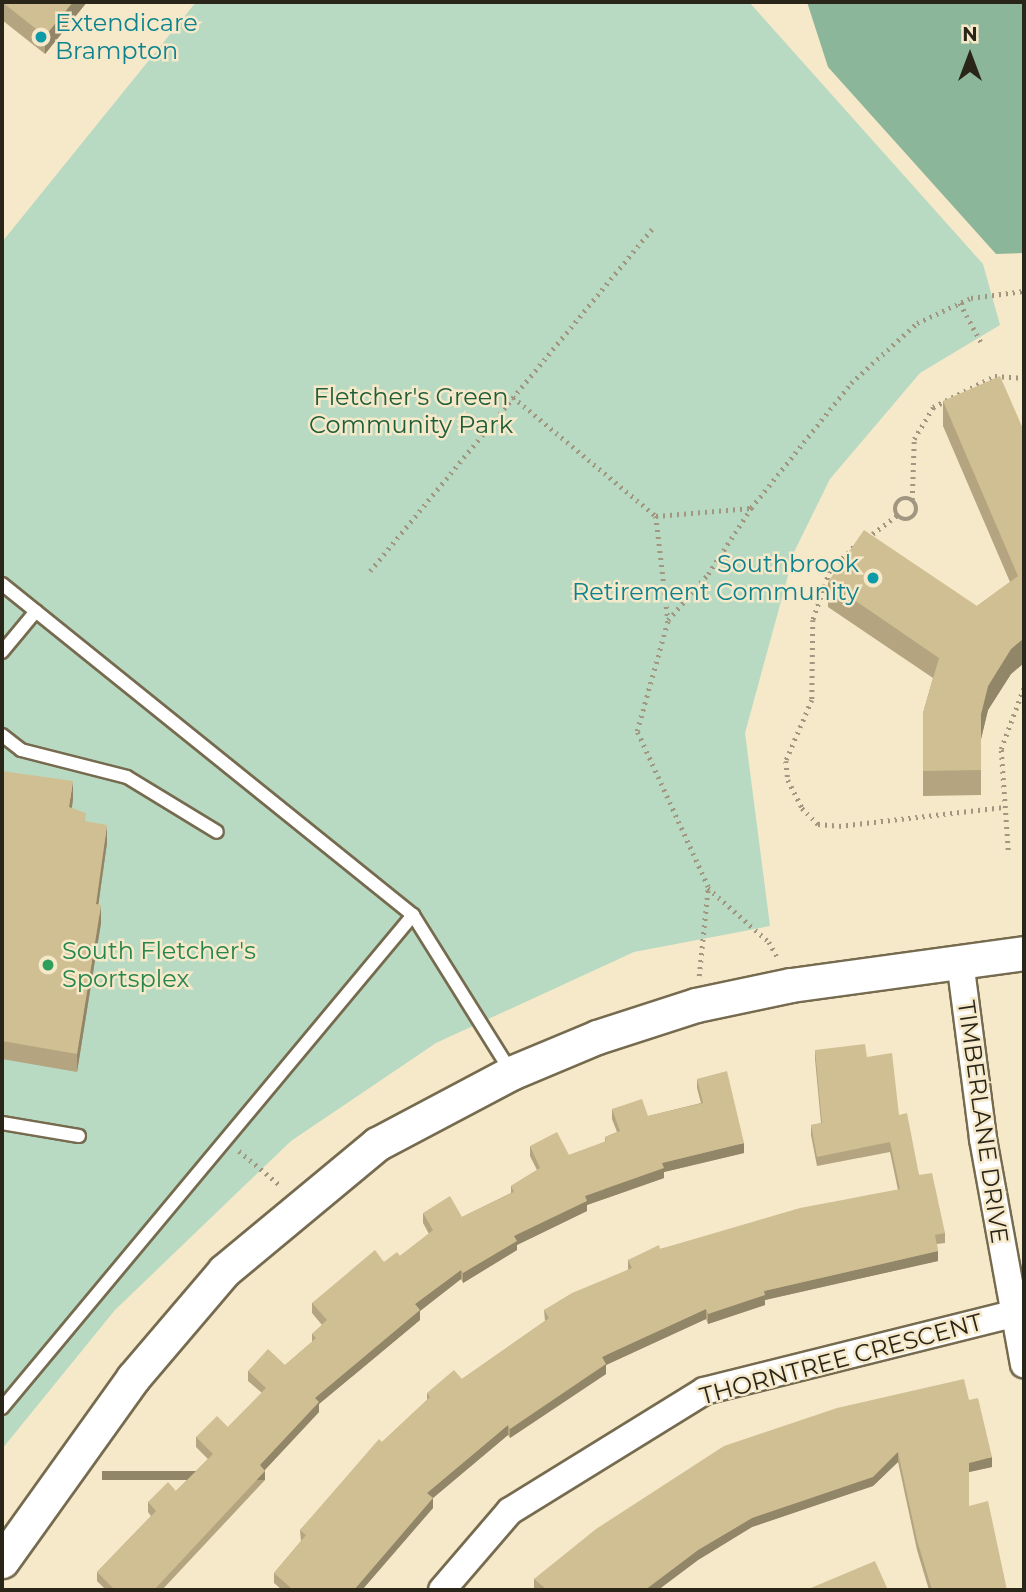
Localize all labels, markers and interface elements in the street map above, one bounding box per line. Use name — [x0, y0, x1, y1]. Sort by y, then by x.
place label: Extendicare Brampton — [55, 9, 198, 65]
north arrow — [935, 21, 1005, 91]
text: N — [962, 23, 978, 46]
marker: Extendicare Brampton — [33, 29, 49, 45]
park label: Fletcher's Green Community Park — [309, 383, 513, 439]
place label: Southbrook Retirement Community — [572, 550, 859, 606]
marker: Southbrook Retirement Community — [865, 570, 881, 586]
place label: South Fletcher's Sportsplex — [62, 937, 256, 993]
marker: South Fletcher's Sportsplex — [40, 957, 56, 973]
street label: TIMBERLANE DRIVE — [952, 999, 1014, 1245]
street label: THORNTREE CRESCENT — [697, 1307, 985, 1411]

